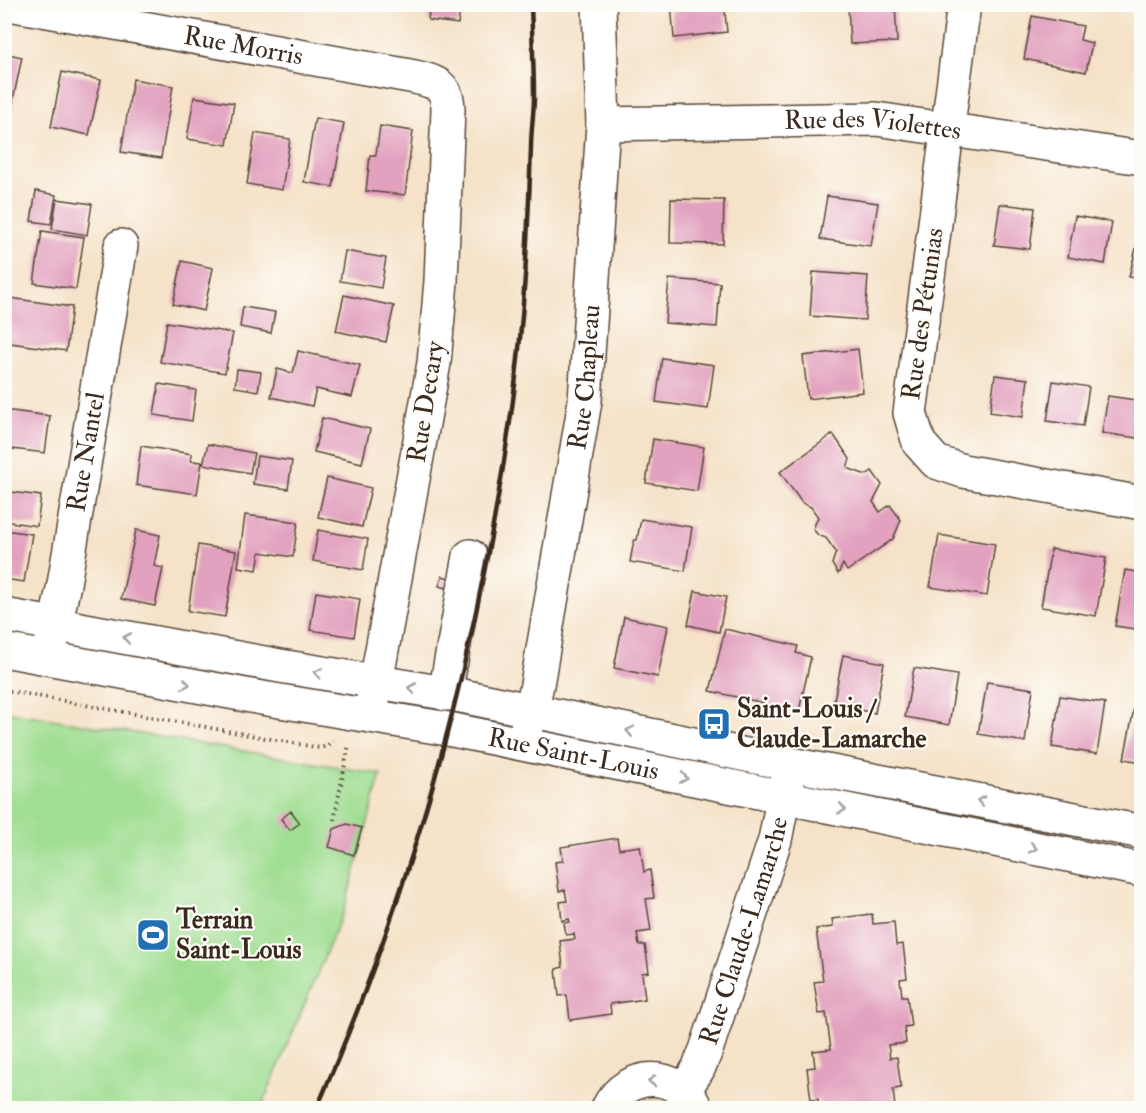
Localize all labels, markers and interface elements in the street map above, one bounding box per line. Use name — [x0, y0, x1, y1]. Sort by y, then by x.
street label: Rue Morris — [181, 20, 305, 72]
street label: Rue des Violettes — [784, 102, 963, 147]
street label: Rue des Pétunias — [895, 226, 951, 402]
street label: Rue Chapleau — [561, 303, 607, 452]
street label: Rue Decary — [401, 338, 451, 465]
street label: Rue Nantel — [60, 390, 112, 514]
one-way arrow — [122, 632, 132, 645]
one-way arrow — [314, 667, 323, 679]
one-way arrow — [180, 677, 190, 690]
one-way arrow — [407, 682, 417, 695]
place label: Saint-Louis / Claude-Lamarche — [737, 693, 927, 755]
bus stop icon: Saint-Louis / Claude-Lamarche — [696, 706, 732, 742]
street label: Rue Saint-Louis — [485, 722, 662, 787]
one-way arrow — [625, 725, 635, 738]
one-way arrow — [678, 771, 688, 784]
one-way arrow — [976, 795, 986, 808]
one-way arrow — [836, 801, 846, 814]
street label: Rue Claude-Lamarche — [693, 814, 795, 1049]
one-way arrow — [1027, 841, 1037, 854]
place label: Terrain Saint-Louis — [175, 904, 302, 966]
sports icon: Terrain Saint-Louis — [135, 917, 171, 953]
one-way arrow — [647, 1075, 656, 1087]

